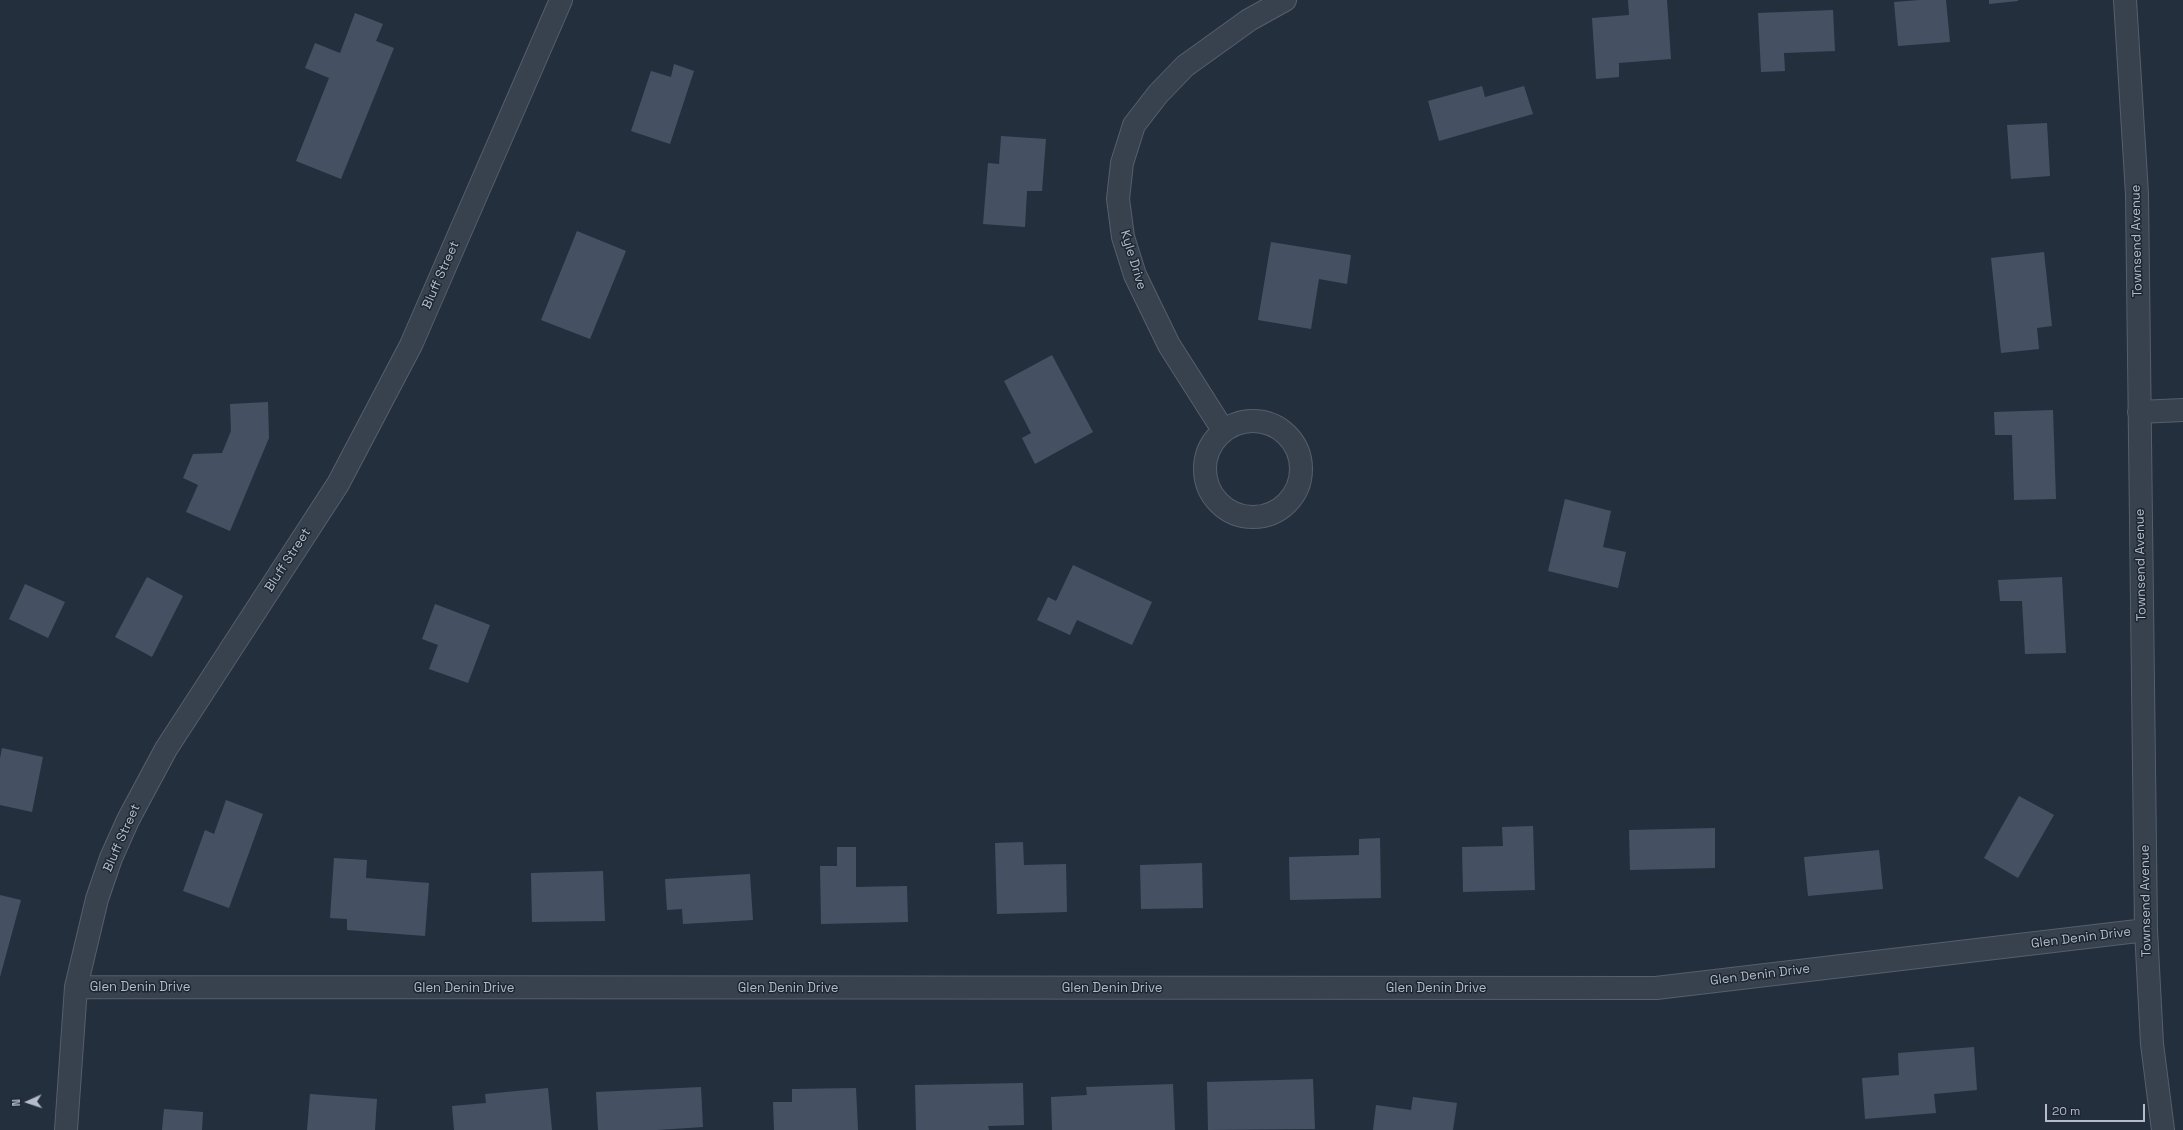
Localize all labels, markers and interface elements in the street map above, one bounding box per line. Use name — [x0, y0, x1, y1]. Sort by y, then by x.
street label: Townsend Avenue — [2128, 184, 2146, 298]
street label: Kyle Drive — [1117, 228, 1149, 292]
street label: Bluff Street — [419, 239, 463, 311]
street label: Townsend Avenue — [2132, 508, 2150, 622]
street label: Bluff Street — [262, 525, 314, 595]
street label: Bluff Street — [100, 802, 144, 874]
street label: Townsend Avenue — [2137, 844, 2155, 958]
street label: Glen Denin Drive — [2030, 924, 2132, 952]
street label: Glen Denin Drive — [1709, 961, 1811, 989]
street label: Glen Denin Drive — [90, 979, 190, 995]
street label: Glen Denin Drive — [414, 980, 514, 996]
street label: Glen Denin Drive — [738, 980, 838, 996]
street label: Glen Denin Drive — [1062, 980, 1162, 996]
street label: Glen Denin Drive — [1386, 980, 1486, 996]
north arrow — [8, 1082, 48, 1122]
scale bar — [2047, 1096, 2147, 1122]
text: N — [9, 1099, 23, 1107]
text: 20 m — [2052, 1103, 2080, 1119]

